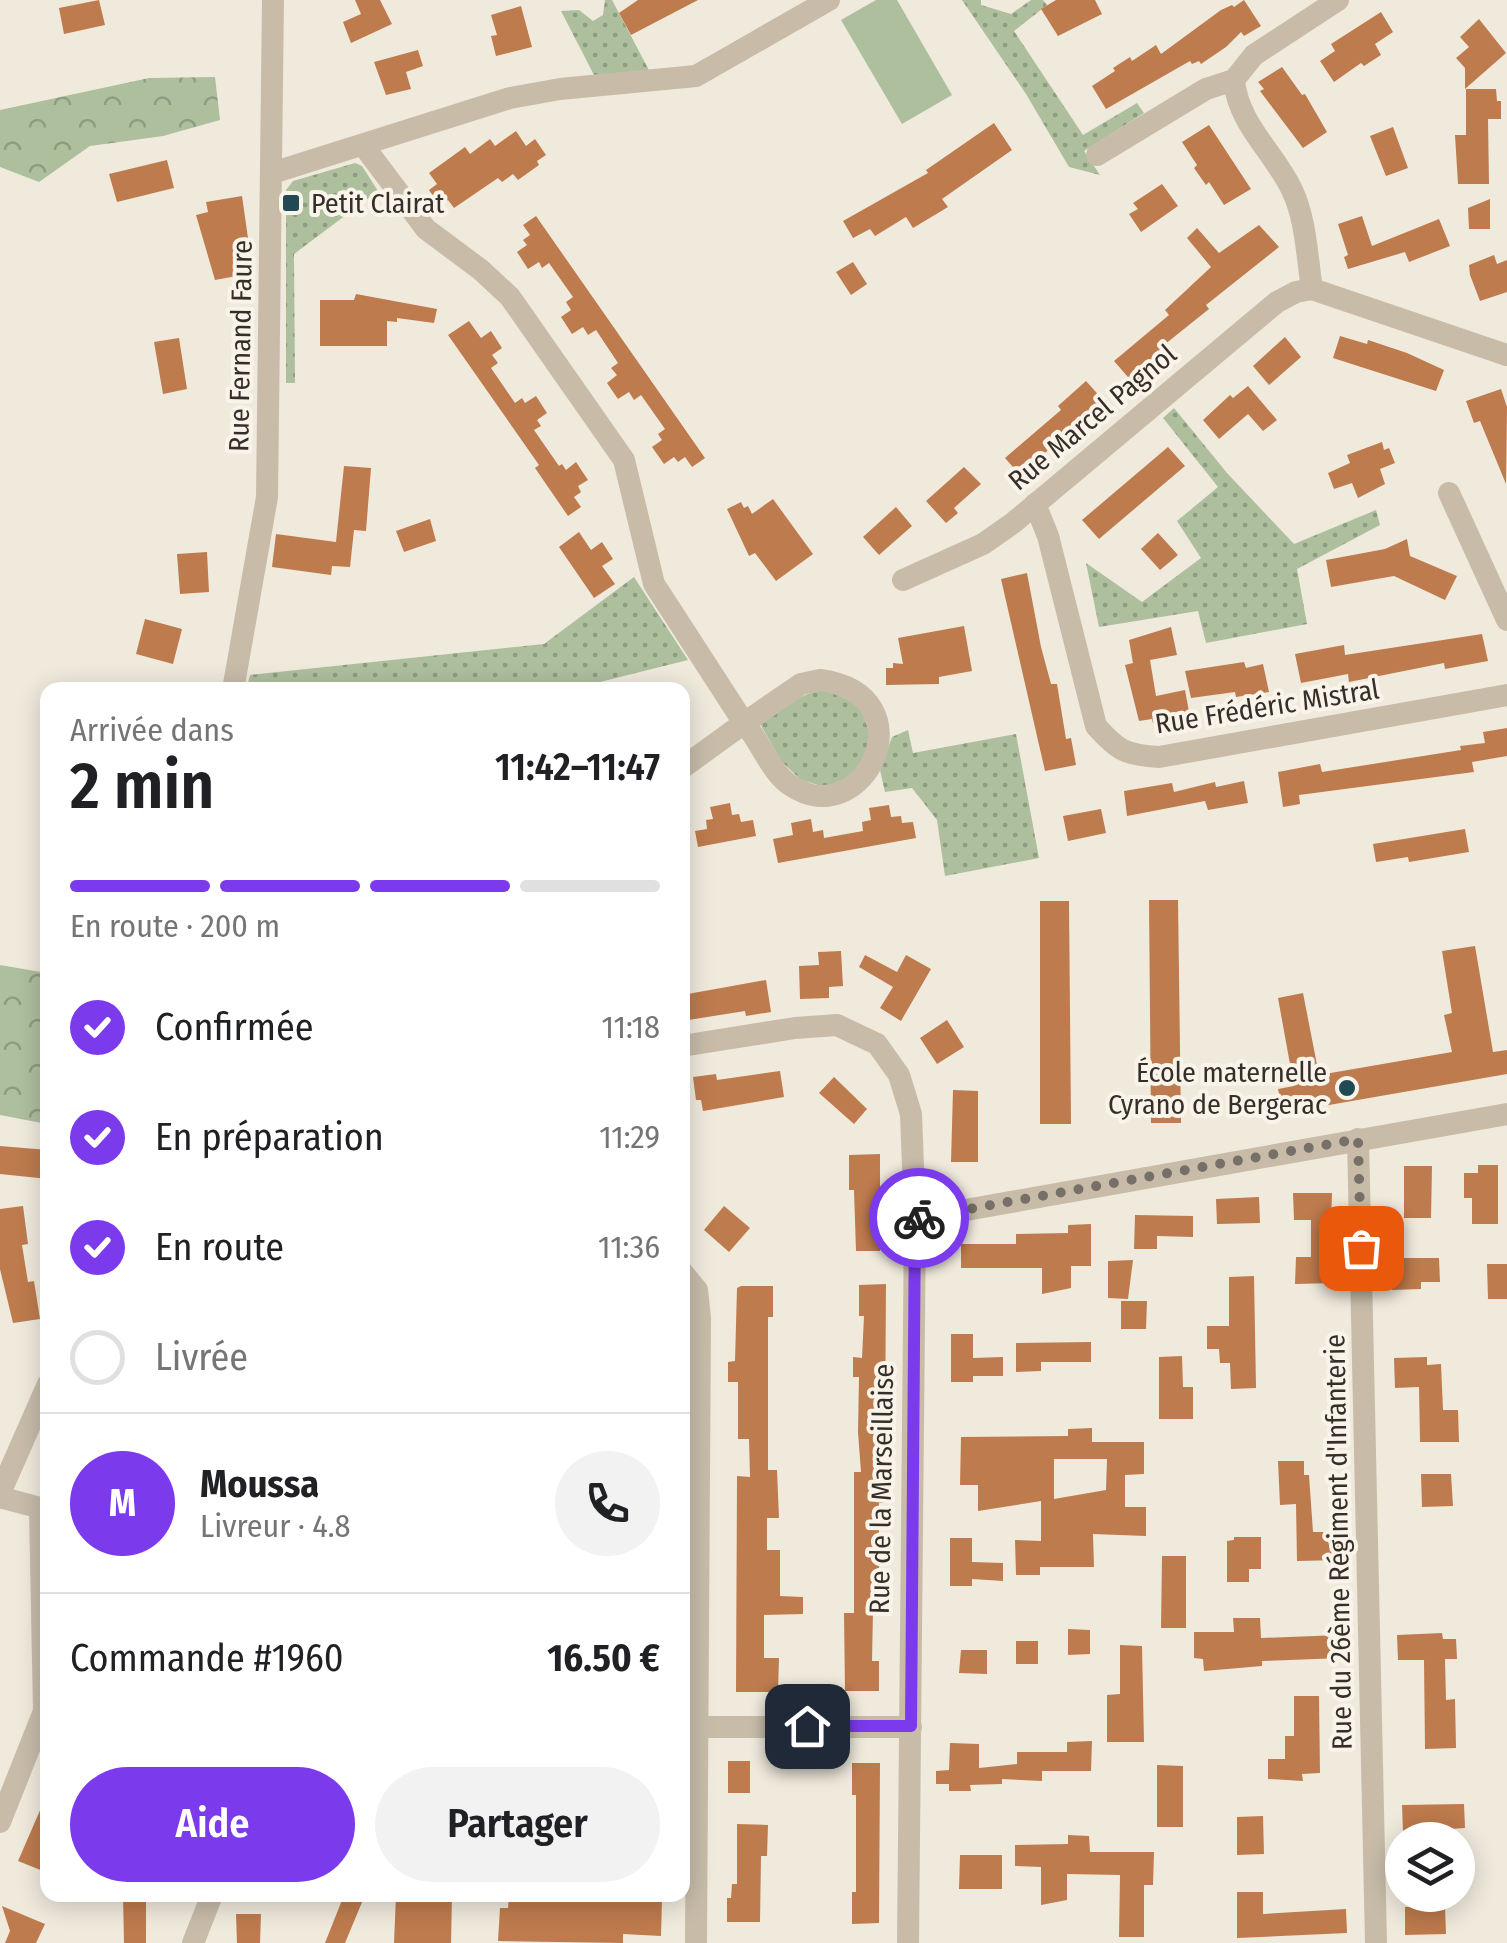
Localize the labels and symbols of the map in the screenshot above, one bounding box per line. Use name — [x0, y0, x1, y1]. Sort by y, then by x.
place label: Petit Clairat — [311, 187, 445, 220]
marker: Petit Clairat — [280, 192, 302, 214]
street label: Rue Fernand Faure — [222, 240, 259, 452]
street label: Rue Marcel Pagnol — [1002, 338, 1183, 497]
street label: Rue Frédéric Mistral — [1153, 672, 1381, 741]
place label: École maternelle Cyrano de Bergerac — [1108, 1056, 1327, 1121]
marker: École maternelle Cyrano de Bergerac — [1336, 1077, 1358, 1099]
courier — [869, 1168, 969, 1268]
pin — [1319, 1206, 1404, 1291]
street label: Rue du 26ème Régiment d'Infanterie — [1318, 1334, 1359, 1750]
street label: Rue de la Marseillaise — [863, 1364, 900, 1614]
pin — [765, 1684, 850, 1769]

